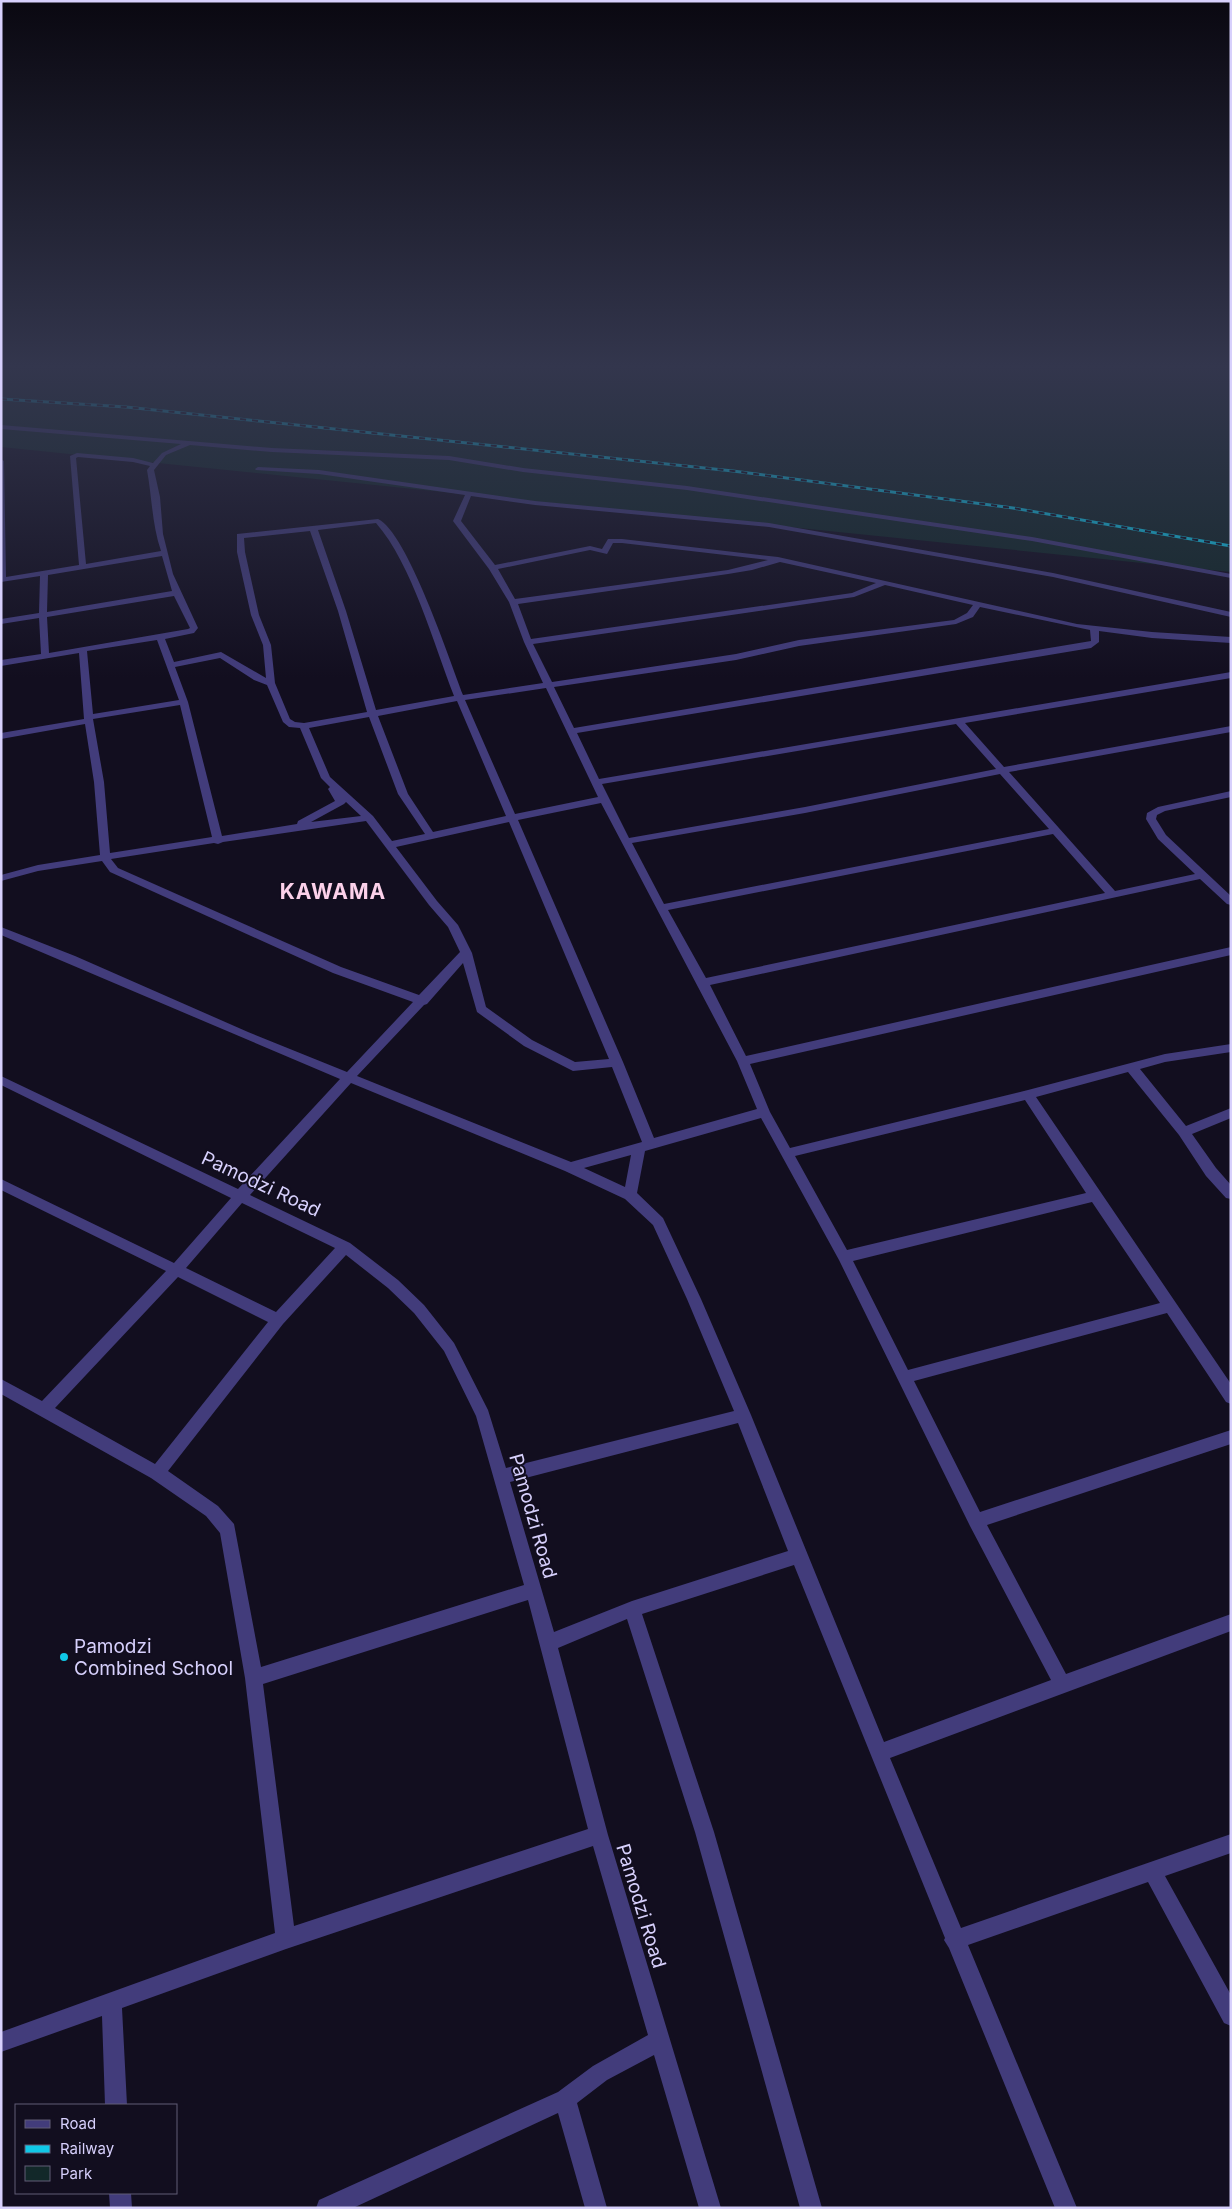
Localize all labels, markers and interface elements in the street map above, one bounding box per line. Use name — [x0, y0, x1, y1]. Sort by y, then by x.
district label: KAWAMA — [280, 879, 386, 904]
street label: Pamodzi Road — [198, 1146, 324, 1222]
street label: Pamodzi Road — [504, 1451, 562, 1581]
place label: Pamodzi Combined School — [74, 1635, 233, 1680]
marker: Pamodzi Combined School — [58, 1651, 70, 1663]
street label: Pamodzi Road — [611, 1841, 671, 1971]
legend — [15, 2104, 178, 2194]
text: Road — [60, 2114, 96, 2133]
text: Railway — [60, 2139, 115, 2158]
text: Park — [60, 2164, 93, 2183]

